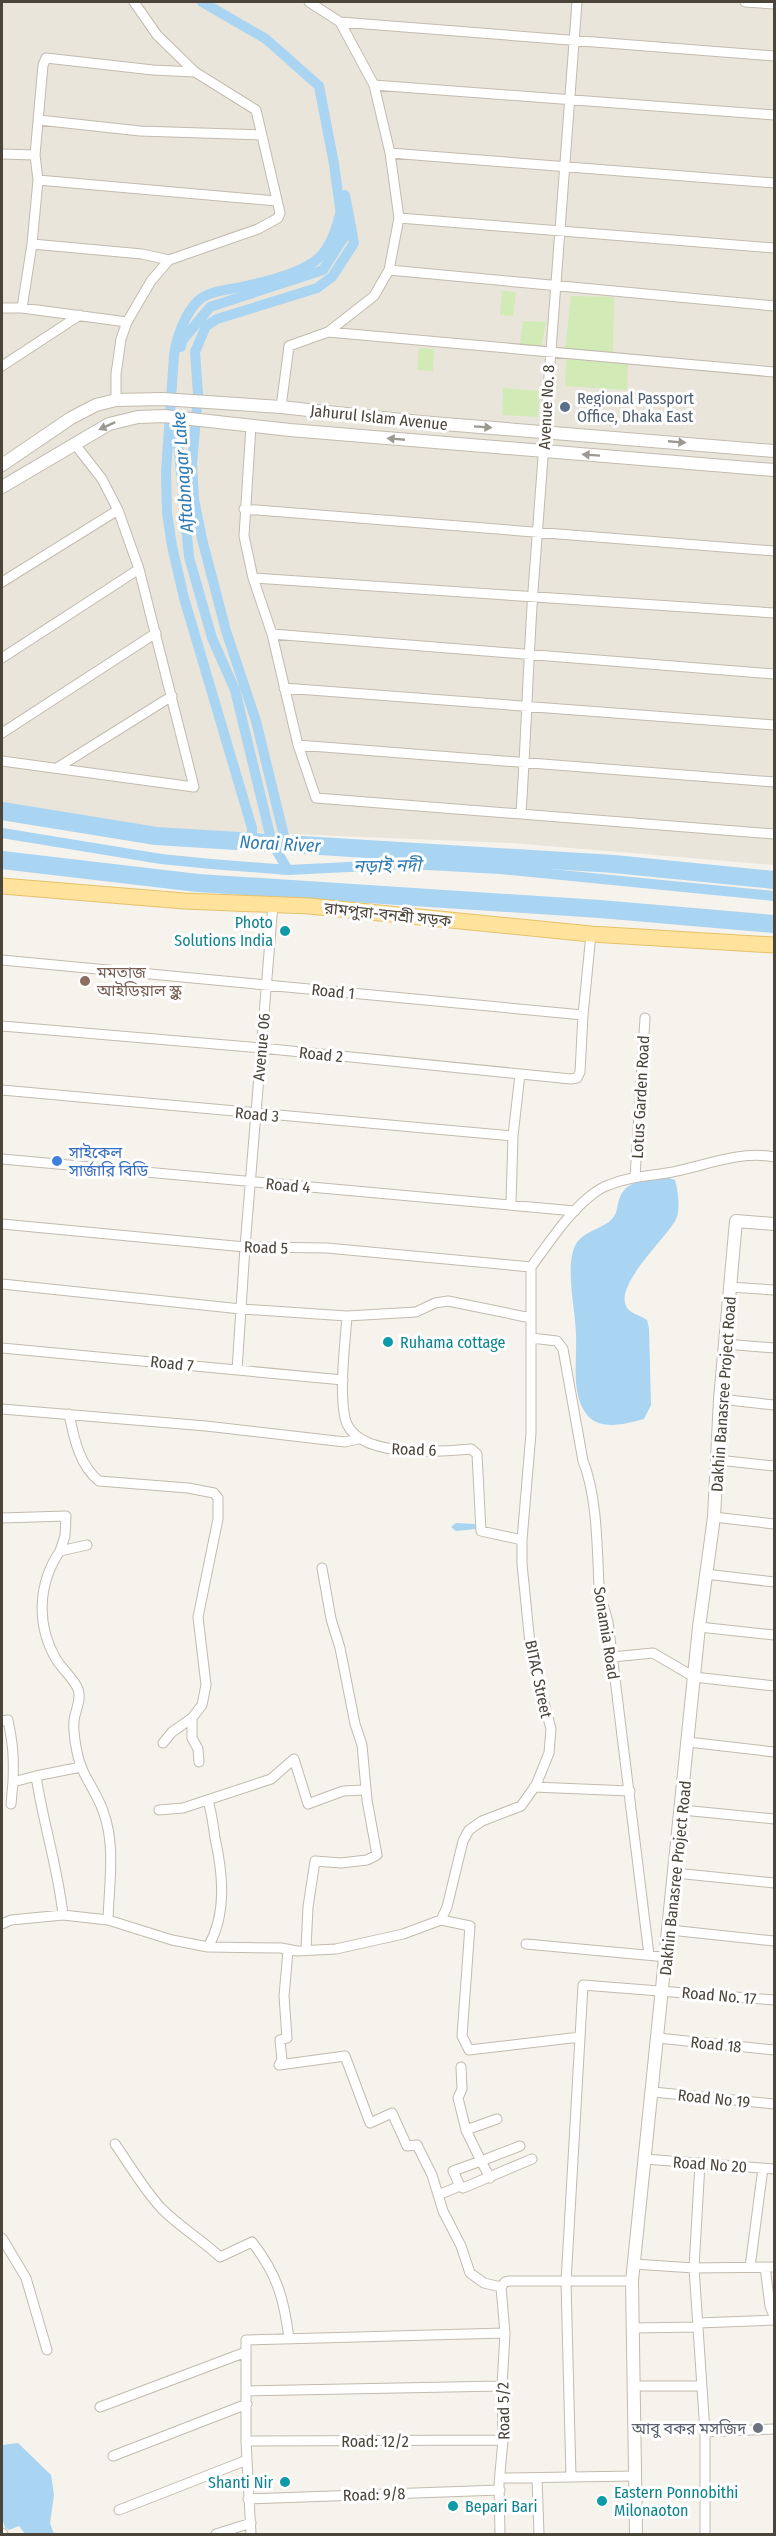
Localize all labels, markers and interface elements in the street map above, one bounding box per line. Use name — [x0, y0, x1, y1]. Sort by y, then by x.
street label: Avenue No. 8 — [535, 364, 558, 450]
place label: Regional Passport Office, Dhaka East — [577, 389, 695, 426]
marker: Regional Passport Office, Dhaka East — [558, 400, 572, 414]
street label: Jahurul Islam Avenue — [309, 401, 449, 434]
water label: Aftabnagar Lake — [168, 410, 198, 534]
one-way arrow — [98, 421, 115, 430]
one-way arrow — [473, 422, 492, 431]
one-way arrow — [387, 434, 406, 444]
one-way arrow — [668, 438, 687, 447]
one-way arrow — [581, 451, 600, 460]
water label: Norai River — [239, 831, 322, 857]
water label: নড়াই নদী — [353, 854, 424, 878]
street label: রামপুরা-বনশ্রী সড়ক — [322, 898, 454, 931]
place label: Photo Solutions India — [174, 913, 273, 950]
marker: Photo Solutions India — [278, 924, 292, 938]
place label: মমতাজ আইডিয়াল স্কুল — [96, 963, 182, 1000]
marker: মমতাজ আইডিয়াল স্কুল — [78, 974, 92, 988]
street label: Road 1 — [310, 980, 355, 1003]
street label: Avenue 06 — [249, 1012, 274, 1082]
street label: Lotus Garden Road — [628, 1035, 653, 1159]
street label: Road 2 — [298, 1043, 344, 1066]
street label: Road 3 — [234, 1103, 280, 1126]
place label: সাইকেল সার্জারি বিডি — [68, 1143, 149, 1180]
marker: সাইকেল সার্জারি বিডি — [50, 1154, 64, 1168]
street label: Road 4 — [265, 1174, 311, 1197]
street label: Road 5 — [244, 1237, 288, 1258]
street label: Dakhin Banasree Project Road — [707, 1296, 740, 1492]
place label: Ruhama cottage — [400, 1333, 506, 1352]
marker: Ruhama cottage — [381, 1335, 395, 1349]
street label: Road 7 — [149, 1352, 195, 1375]
street label: Road 6 — [391, 1439, 437, 1460]
street label: Sonamia Road — [590, 1585, 623, 1681]
street label: BITAC Street — [521, 1638, 556, 1720]
street label: Dakhin Banasree Project Road — [656, 1780, 695, 1976]
street label: Road No. 17 — [681, 1983, 758, 2008]
street label: Road 18 — [690, 2032, 742, 2057]
street label: Road No 19 — [677, 2085, 751, 2112]
street label: Road No 20 — [672, 2152, 748, 2177]
street label: Road 5/2 — [493, 2382, 514, 2440]
place label: আবু বকর মসজিদ — [631, 2419, 747, 2438]
marker: আবু বকর মসজিদ — [751, 2421, 765, 2435]
street label: Road: 12/2 — [341, 2432, 409, 2451]
place label: Shanti Nir — [208, 2473, 273, 2492]
marker: Shanti Nir — [278, 2475, 292, 2489]
place label: Eastern Ponnobithi Milonaoton — [614, 2483, 738, 2520]
street label: Road: 9/8 — [342, 2484, 406, 2505]
marker: Eastern Ponnobithi Milonaoton — [595, 2494, 609, 2508]
place label: Bepari Bari — [465, 2497, 537, 2516]
marker: Bepari Bari — [446, 2499, 460, 2513]

